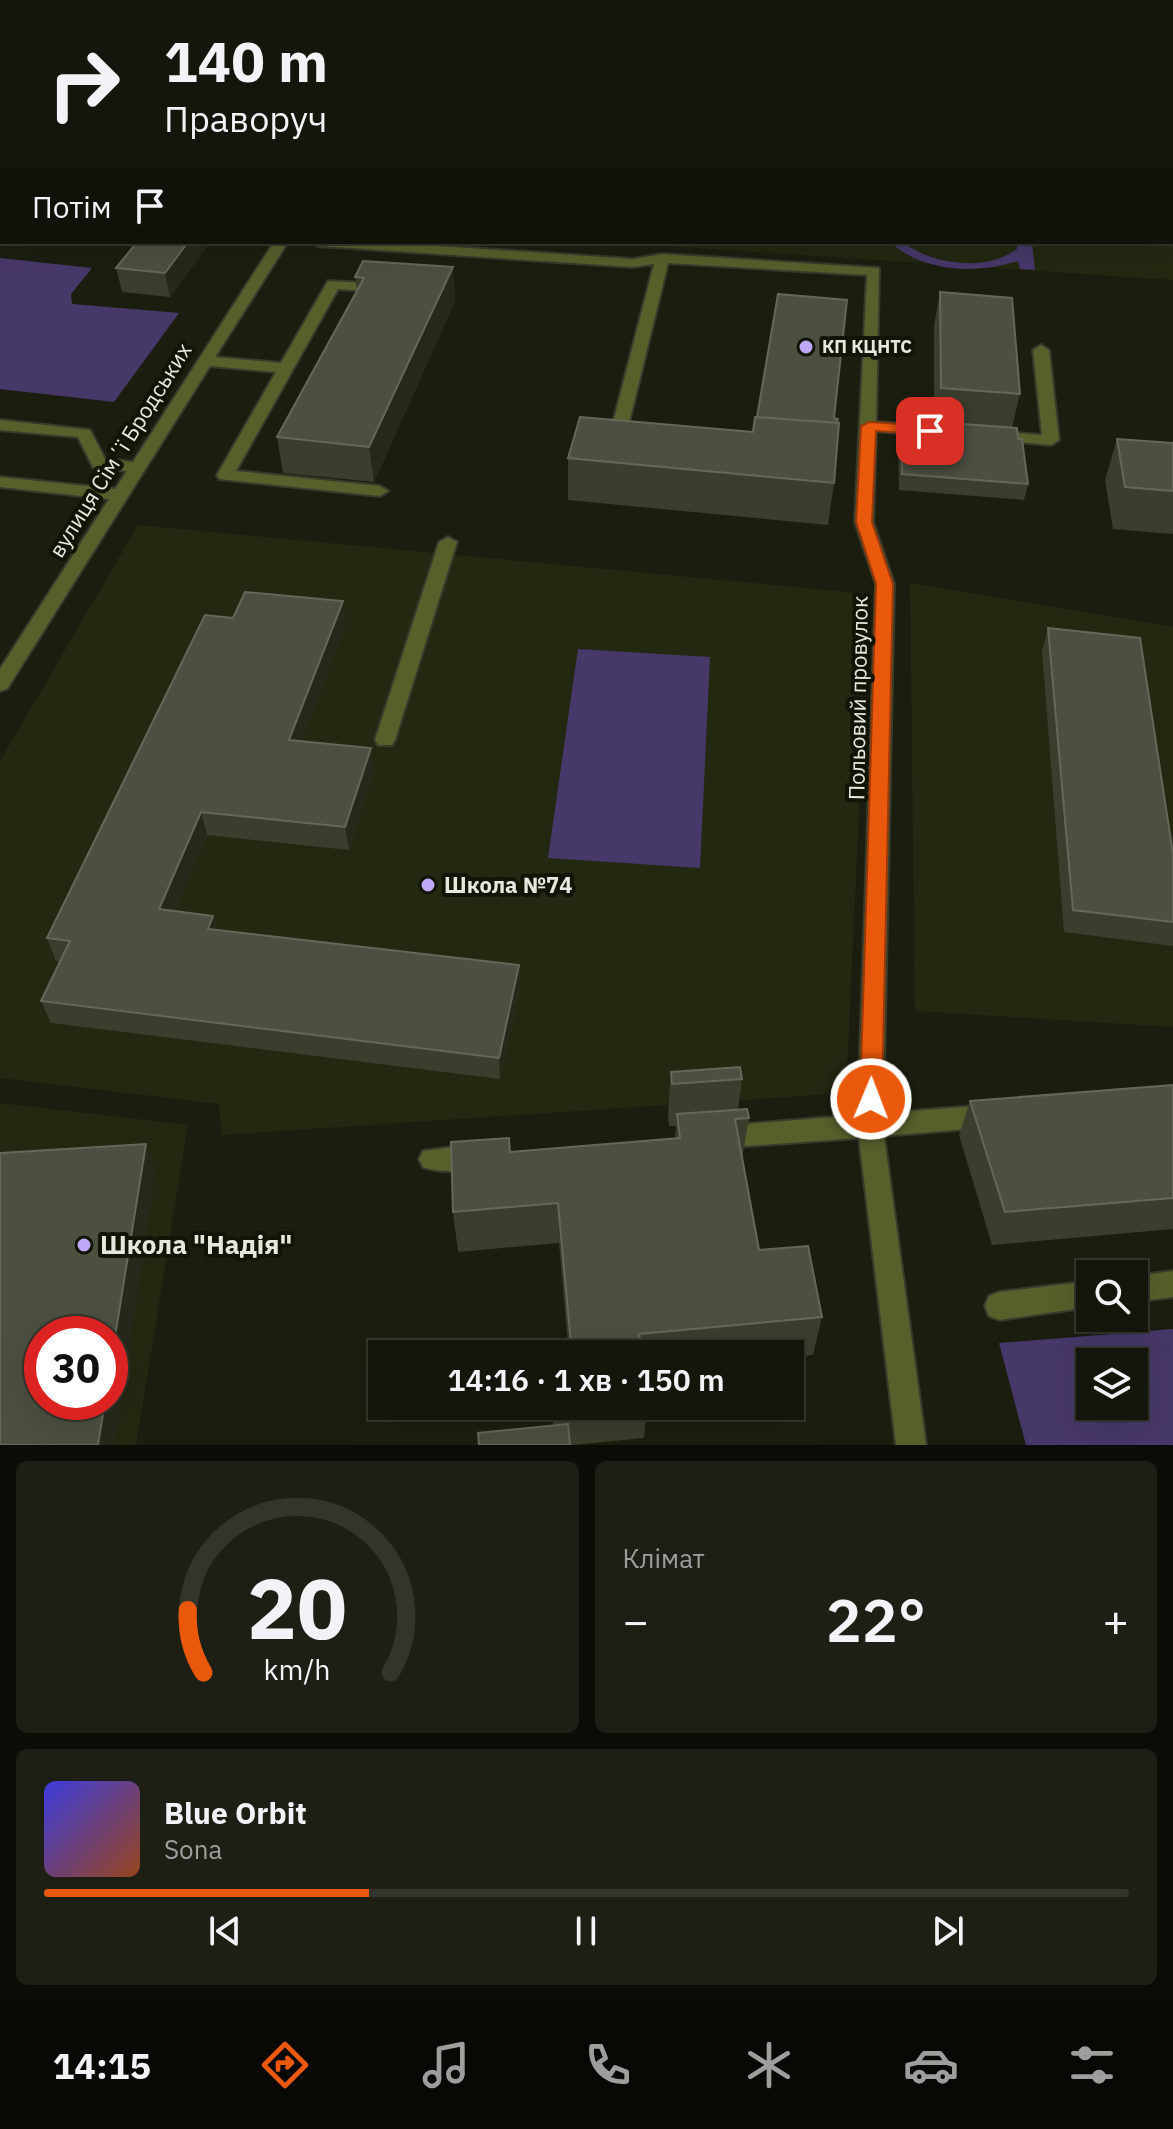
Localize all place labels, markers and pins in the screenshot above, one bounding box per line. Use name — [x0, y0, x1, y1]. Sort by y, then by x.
place label: КП КЦНТС — [822, 335, 912, 358]
marker: КП КЦНТС — [797, 338, 815, 356]
pin — [896, 397, 964, 465]
place label: Школа №74 — [444, 870, 573, 899]
marker: Школа №74 — [419, 876, 437, 894]
place label: Школа "Надія" — [100, 1227, 292, 1261]
marker: Школа "Надія" — [75, 1236, 93, 1254]

